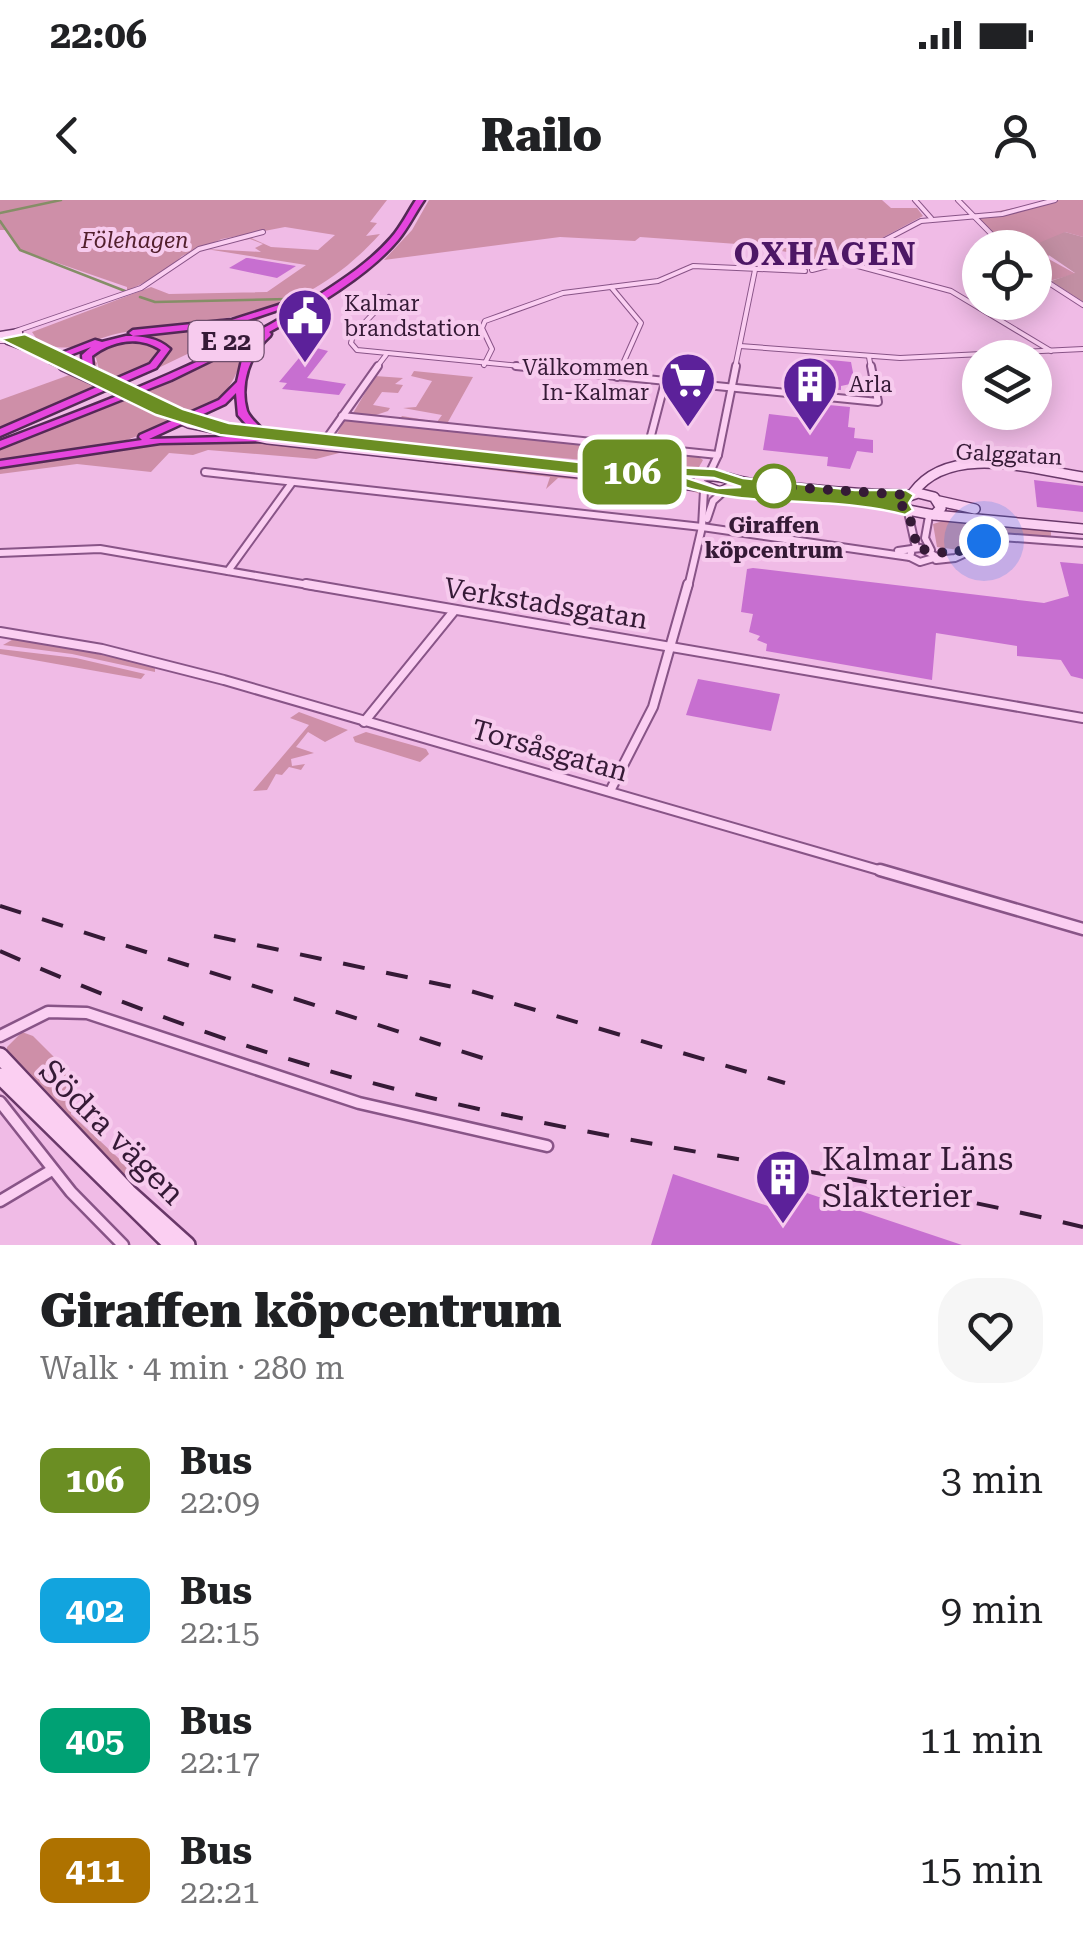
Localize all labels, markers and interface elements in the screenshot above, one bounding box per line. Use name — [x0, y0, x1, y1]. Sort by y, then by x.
text: 22:06 — [50, 13, 147, 57]
icon: back — [40, 108, 95, 163]
icon: person — [988, 108, 1043, 163]
text: Railo — [481, 109, 602, 162]
park label: Fölehagen — [80, 228, 189, 253]
map controls — [962, 230, 1052, 430]
button: locate — [962, 230, 1052, 320]
district label: OXHAGEN — [734, 235, 918, 273]
public building icon: Kalmar brandstation — [275, 286, 335, 365]
place label: Kalmar brandstation — [344, 291, 480, 341]
road number: E 22 — [188, 321, 264, 361]
button: layers — [962, 340, 1052, 430]
supermarket icon: Välkommen In-Kalmar — [658, 350, 718, 429]
building icon: Arla — [780, 354, 840, 433]
place label: Välkommen In-Kalmar — [522, 355, 649, 405]
place label: Arla — [849, 372, 892, 397]
street label: Galggatan — [955, 439, 1063, 470]
line badge: 106 — [574, 440, 690, 504]
text: 106 — [603, 452, 661, 493]
marker: Giraffen köpcentrum — [753, 465, 795, 507]
place label: Giraffen köpcentrum — [705, 513, 843, 563]
your location — [959, 516, 1009, 566]
street label: Verkstadsgatan — [442, 571, 650, 636]
street label: Torsåsgatan — [468, 712, 632, 789]
street label: Södra vägen — [32, 1052, 192, 1212]
place label: Kalmar Läns Slakterier — [822, 1140, 1013, 1215]
building icon: Kalmar Läns Slakterier — [753, 1147, 813, 1226]
button: heart — [938, 1278, 1043, 1383]
text: Giraffen köpcentrum — [40, 1283, 562, 1339]
text: Walk · 4 min · 280 m — [40, 1349, 344, 1387]
text: Bus — [180, 1439, 252, 1483]
text: 3 min — [941, 1458, 1043, 1502]
text: 106 — [66, 1460, 124, 1501]
text: 22:09 — [180, 1483, 260, 1521]
text: Bus — [180, 1569, 252, 1613]
text: 9 min — [941, 1588, 1043, 1632]
text: 402 — [66, 1590, 124, 1631]
text: 22:15 — [180, 1613, 260, 1651]
text: Bus — [180, 1699, 252, 1743]
text: 11 min — [920, 1718, 1043, 1762]
text: 405 — [66, 1720, 124, 1761]
text: 22:17 — [180, 1743, 260, 1781]
text: Bus — [180, 1829, 252, 1873]
text: 15 min — [920, 1848, 1043, 1892]
text: 411 — [66, 1850, 124, 1891]
text: 22:21 — [180, 1873, 260, 1911]

